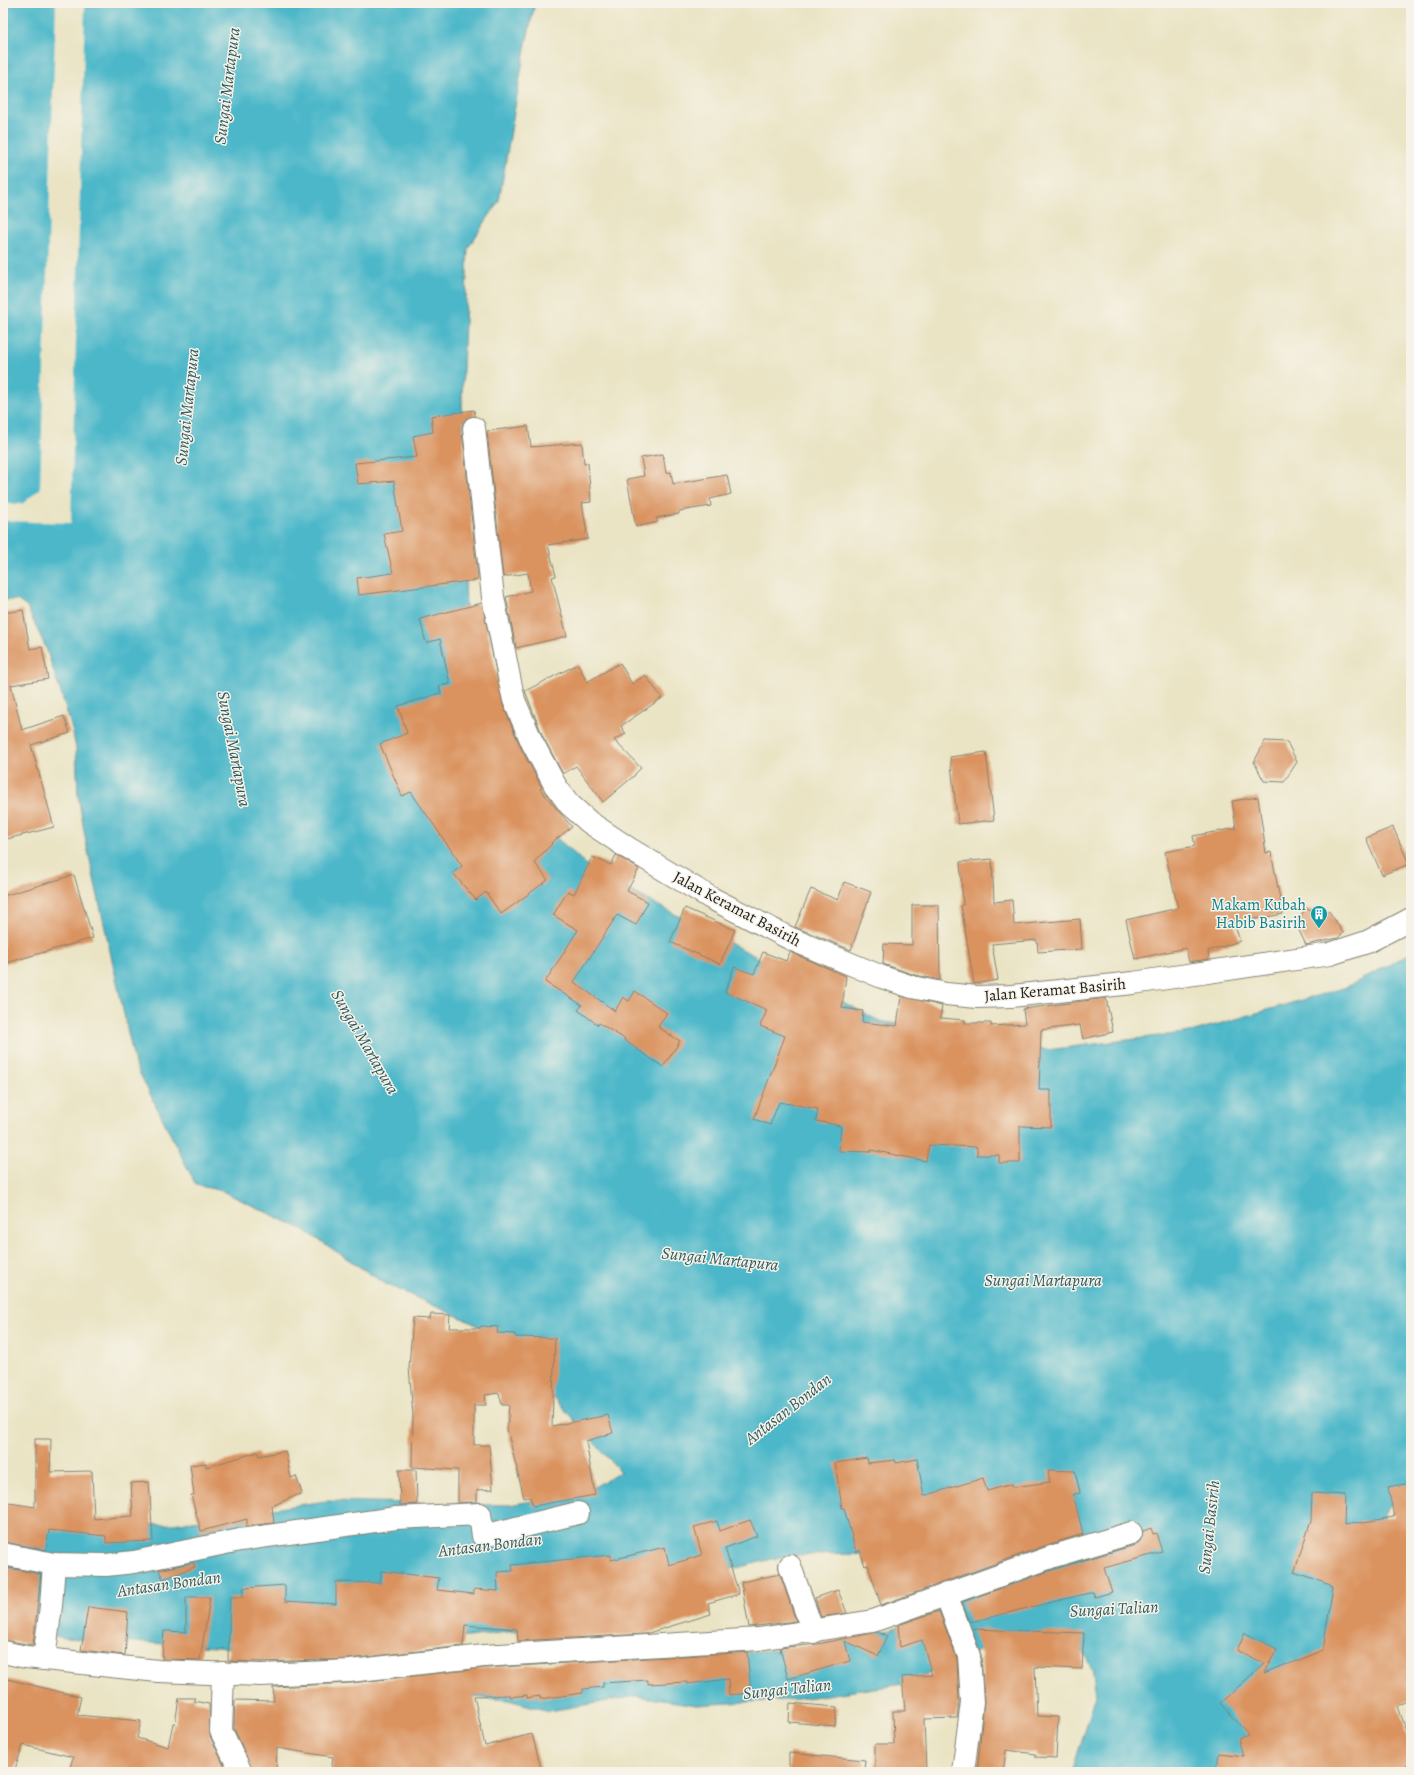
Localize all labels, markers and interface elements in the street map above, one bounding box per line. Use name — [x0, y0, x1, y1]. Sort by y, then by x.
water label: Sungai Martapura — [208, 26, 246, 146]
water label: Sungai Martapura — [169, 347, 205, 467]
water label: Sungai Martapura — [211, 689, 257, 809]
street label: Jalan Keramat Basirih — [669, 866, 805, 952]
place label: Makam Kubah Habib Basirih — [1211, 894, 1306, 934]
building icon: Makam Kubah Habib Basirih — [1309, 904, 1329, 929]
street label: Jalan Keramat Basirih — [983, 973, 1127, 1007]
water label: Sungai Martapura — [326, 985, 404, 1099]
water label: Sungai Martapura — [660, 1241, 780, 1277]
water label: Sungai Martapura — [984, 1269, 1102, 1292]
water label: Antasan Bondan — [739, 1368, 836, 1451]
water label: Sungai Basirih — [1193, 1479, 1225, 1575]
water label: Antasan Bondan — [436, 1527, 543, 1563]
water label: Antasan Bondan — [115, 1565, 222, 1603]
water label: Sungai Talian — [1069, 1595, 1159, 1623]
water label: Sungai Talian — [742, 1673, 832, 1705]

